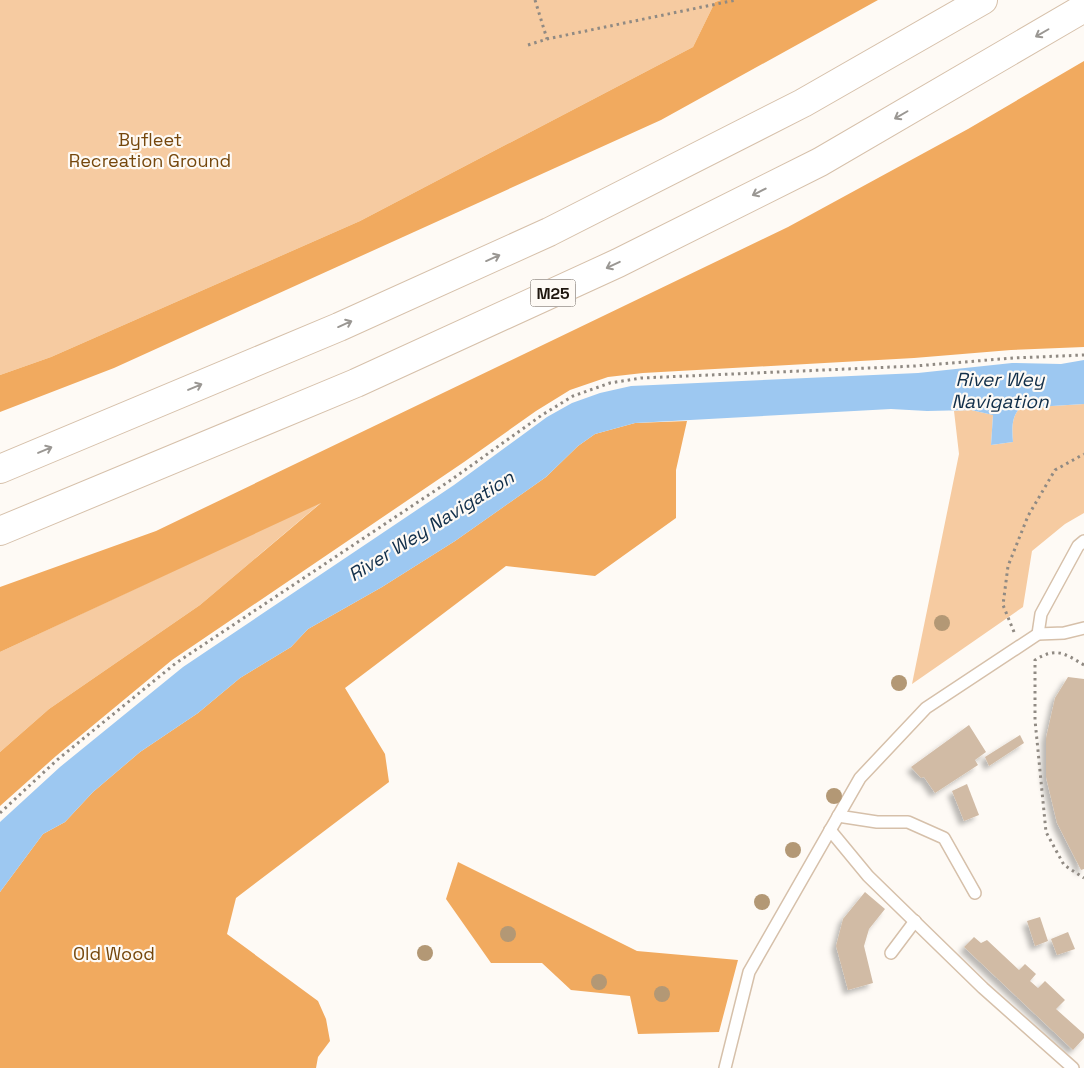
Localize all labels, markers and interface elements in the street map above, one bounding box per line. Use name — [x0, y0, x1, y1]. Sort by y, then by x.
one-way arrow — [1035, 28, 1049, 38]
one-way arrow — [895, 110, 909, 120]
park label: Byfleet Recreation Ground — [69, 128, 231, 172]
one-way arrow — [752, 188, 767, 198]
one-way arrow — [485, 252, 500, 262]
one-way arrow — [606, 260, 621, 270]
road number: M25 — [530, 280, 576, 306]
one-way arrow — [337, 319, 352, 329]
water label: River Wey Navigation — [951, 367, 1049, 414]
one-way arrow — [187, 382, 202, 392]
one-way arrow — [37, 444, 52, 454]
water label: River Wey Navigation — [343, 465, 519, 587]
park label: Old Wood — [73, 942, 155, 965]

